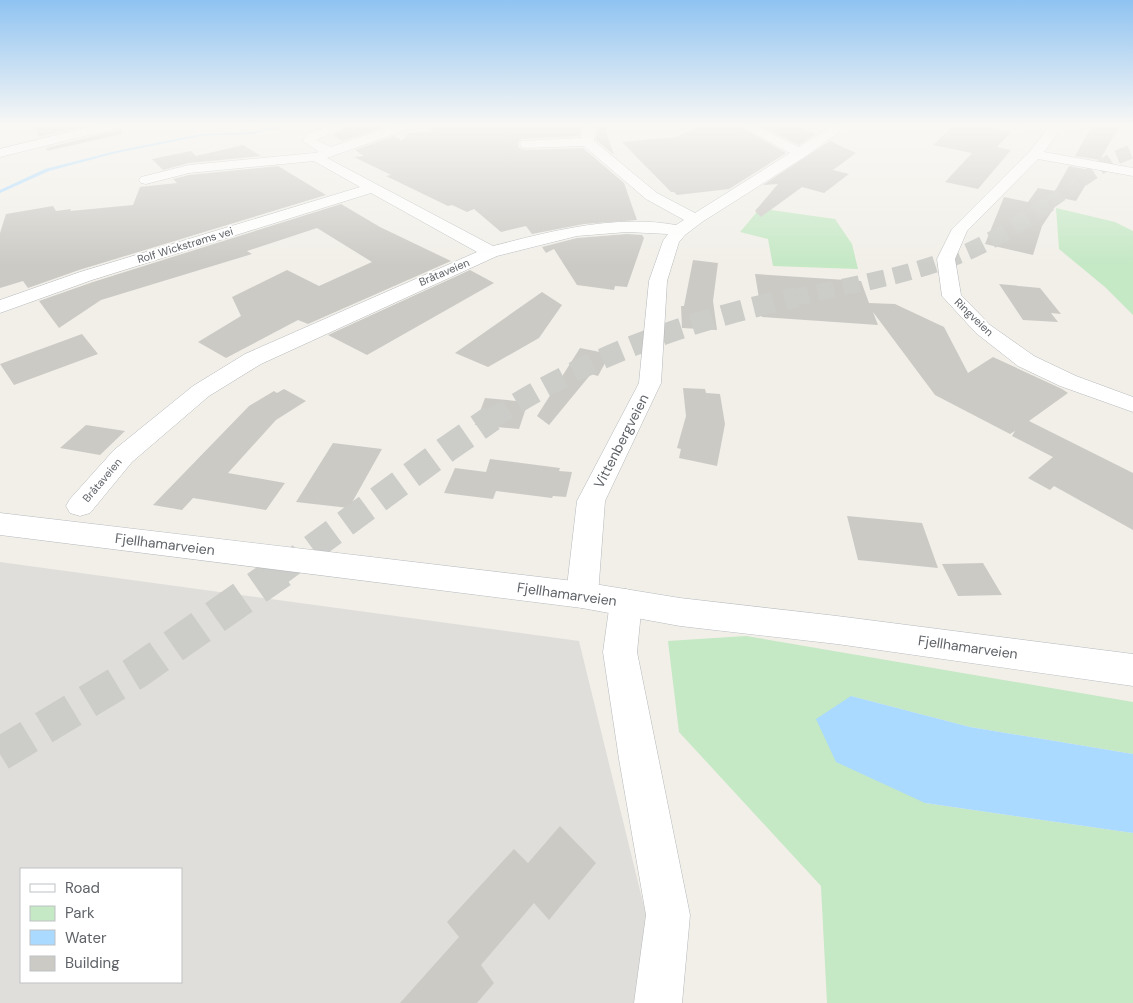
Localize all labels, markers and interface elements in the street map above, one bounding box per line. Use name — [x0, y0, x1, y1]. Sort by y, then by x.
street label: Rolf Wickstrøms vei — [135, 224, 235, 266]
street label: Bråtaveien — [417, 255, 471, 289]
street label: Ringveien — [952, 295, 996, 339]
street label: Vittenbergveien — [590, 391, 652, 491]
street label: Bråtaveien — [79, 455, 125, 505]
street label: Fjellhamarveien — [114, 529, 216, 559]
street label: Fjellhamarveien — [516, 578, 618, 610]
street label: Fjellhamarveien — [917, 631, 1019, 663]
legend — [20, 868, 182, 983]
text: Road — [65, 878, 100, 898]
text: Park — [65, 903, 95, 923]
text: Water — [65, 928, 107, 948]
text: Building — [65, 953, 120, 973]

